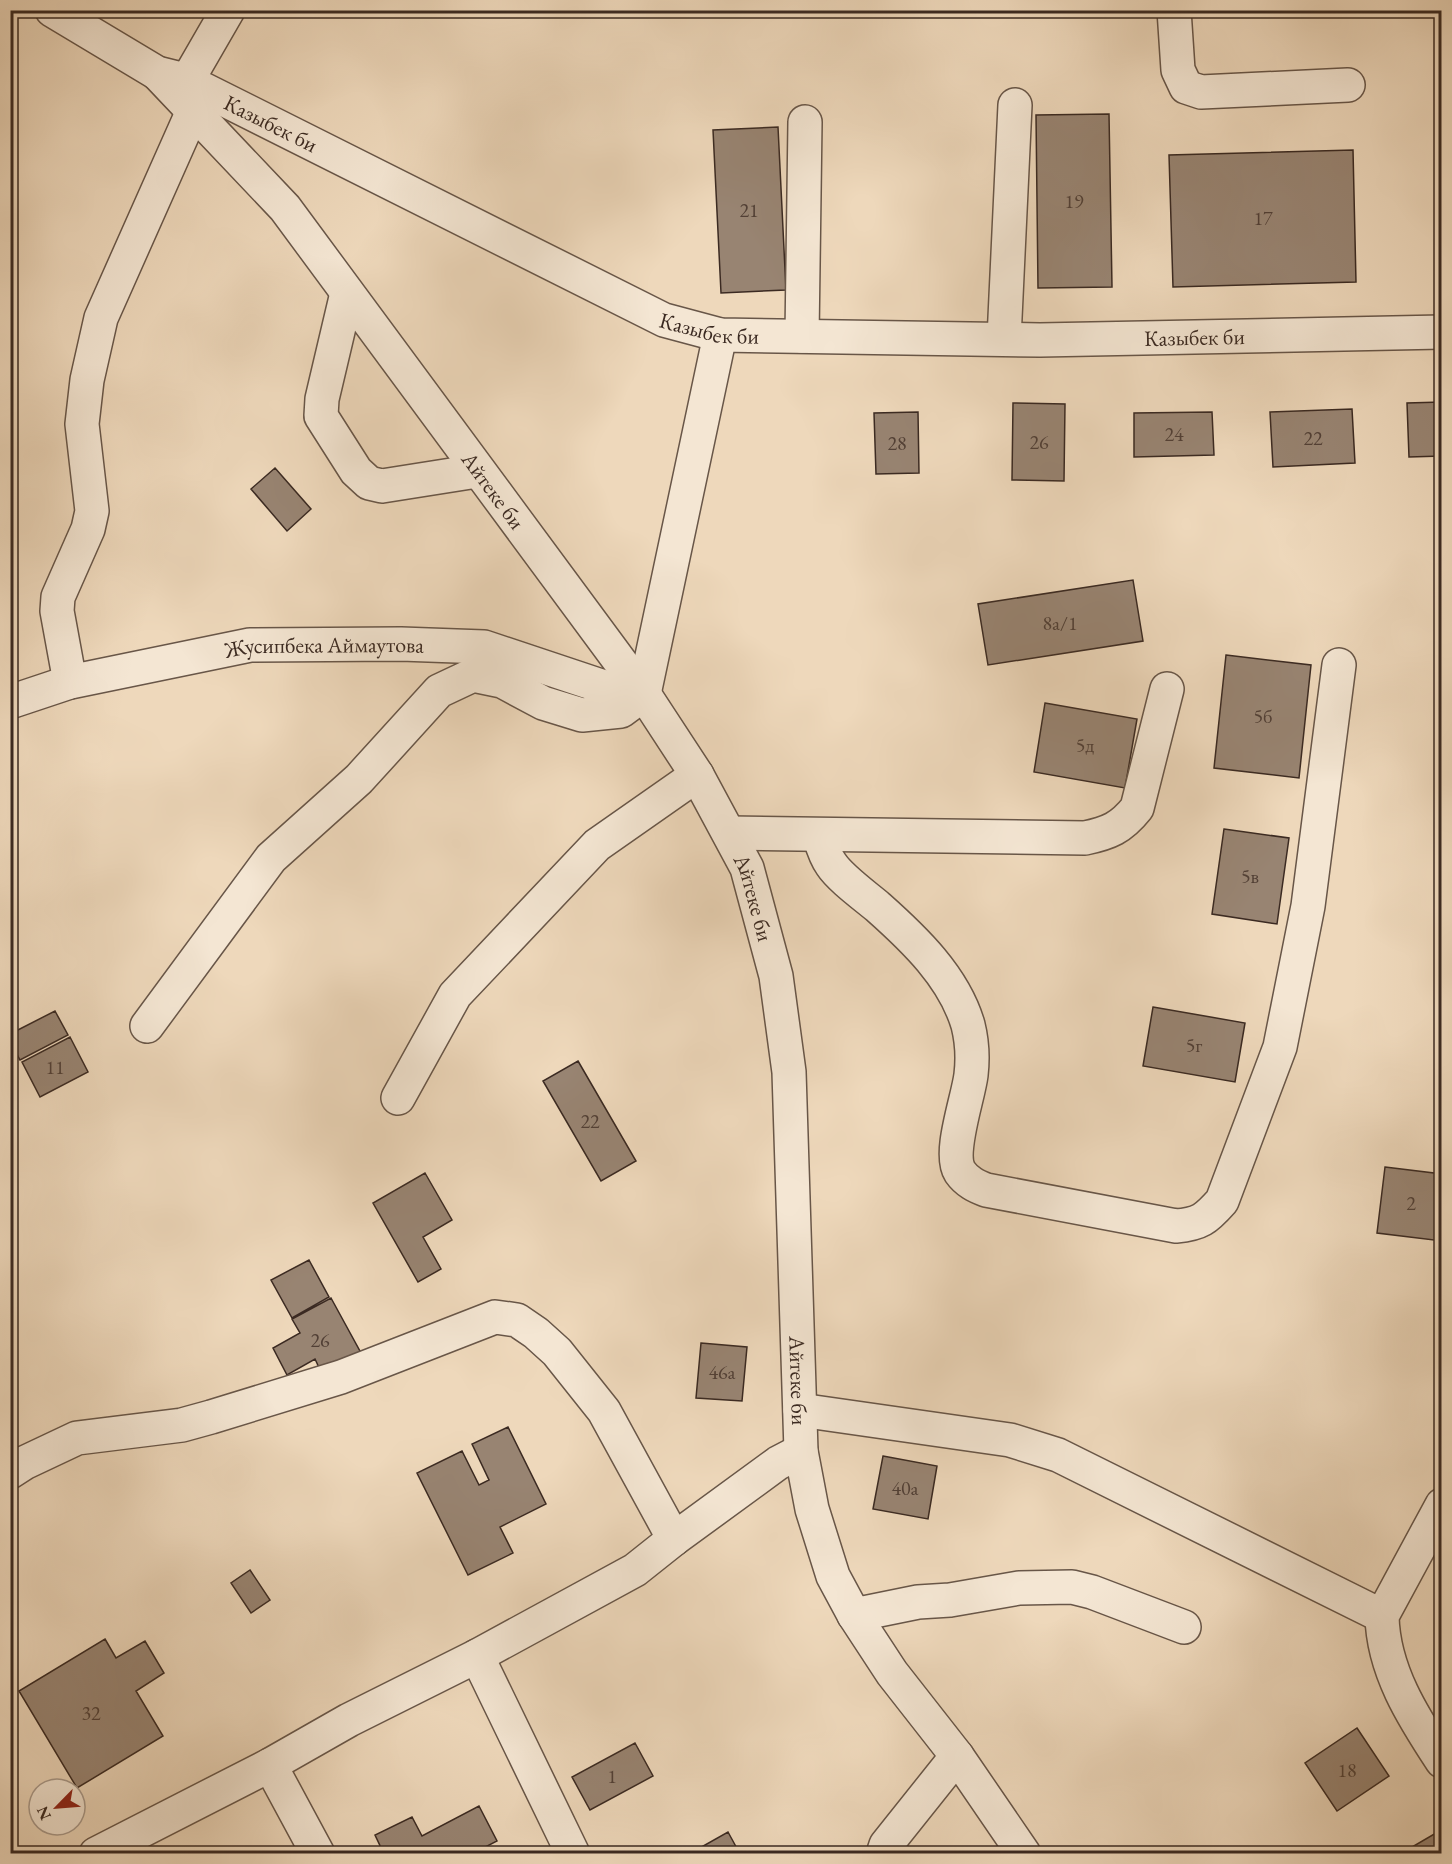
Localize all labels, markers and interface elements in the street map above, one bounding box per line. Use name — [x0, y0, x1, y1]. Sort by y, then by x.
street label: Казыбек би — [219, 88, 323, 159]
house number: 19 — [1064, 188, 1084, 214]
house number: 21 — [739, 197, 759, 223]
house number: 17 — [1253, 205, 1273, 231]
street label: Казыбек би — [656, 305, 760, 351]
street label: Казыбек би — [1144, 322, 1246, 353]
house number: 24 — [1164, 421, 1184, 447]
house number: 22 — [1303, 425, 1323, 451]
house number: 26 — [1029, 429, 1049, 455]
house number: 28 — [887, 430, 907, 456]
street label: Айтеке би — [454, 445, 532, 536]
house number: 8а/1 — [1042, 610, 1078, 636]
street label: Жусипбека Аймаутова — [221, 630, 425, 665]
house number: 5б — [1253, 703, 1273, 729]
house number: 5д — [1076, 732, 1094, 758]
street label: Айтеке би — [726, 848, 780, 945]
house number: 5в — [1241, 863, 1259, 889]
house number: 5г — [1186, 1032, 1202, 1058]
house number: 11 — [45, 1054, 65, 1080]
house number: 22 — [580, 1108, 600, 1134]
house number: 2 — [1406, 1190, 1416, 1216]
house number: 26 — [310, 1327, 330, 1353]
street label: Айтеке би — [782, 1334, 814, 1426]
house number: 46а — [708, 1359, 736, 1385]
house number: 40а — [891, 1475, 919, 1501]
house number: 32 — [81, 1700, 101, 1726]
house number: 18 — [1337, 1757, 1357, 1783]
house number: 1 — [607, 1763, 617, 1789]
north arrow — [27, 1777, 87, 1837]
text: N — [32, 1803, 56, 1823]

